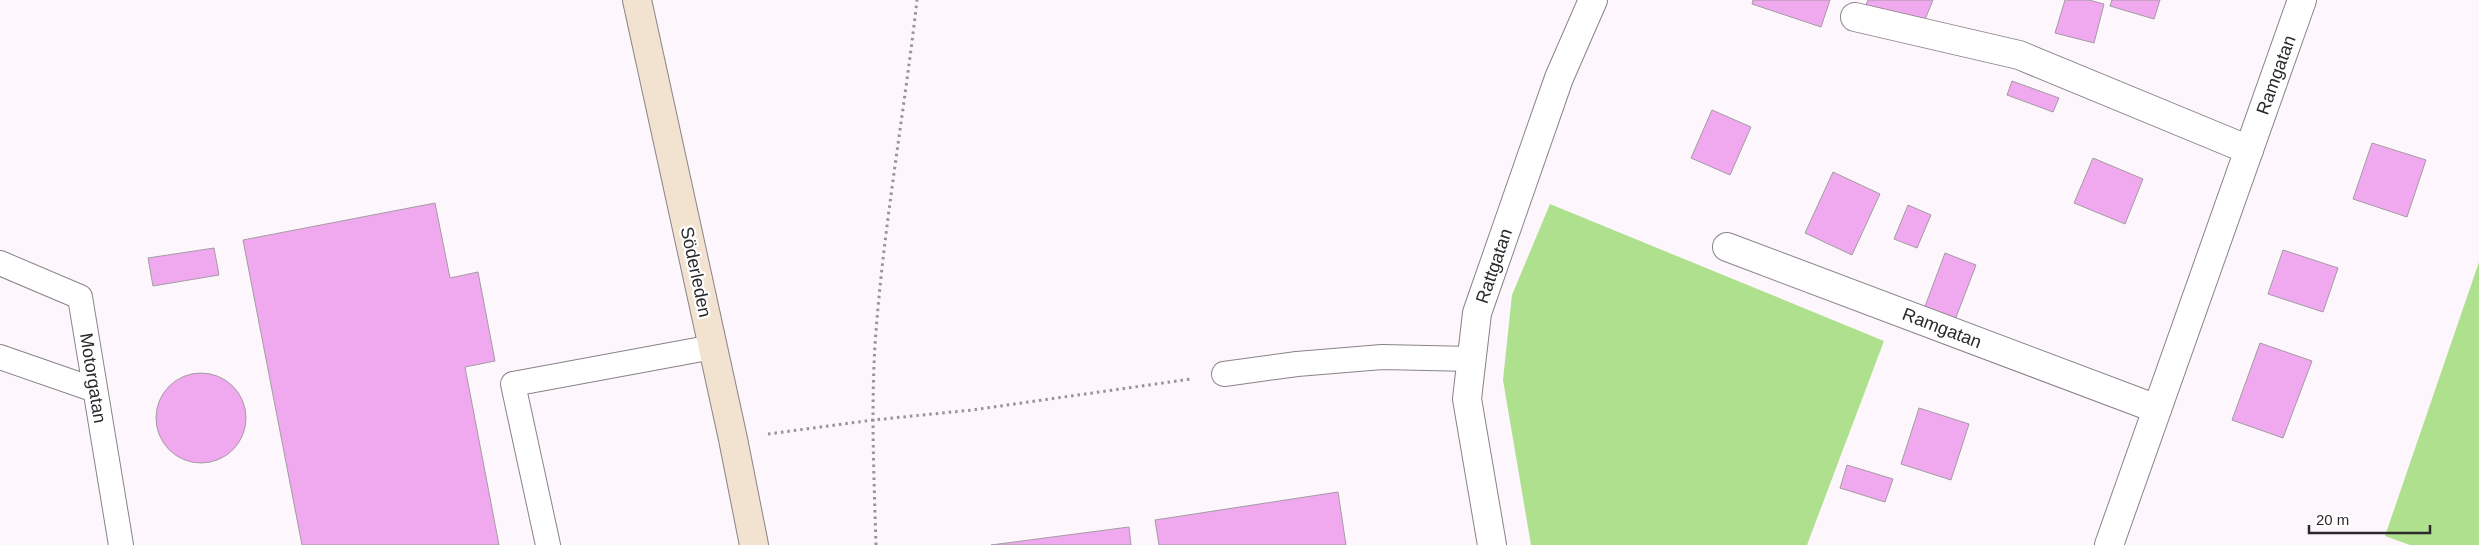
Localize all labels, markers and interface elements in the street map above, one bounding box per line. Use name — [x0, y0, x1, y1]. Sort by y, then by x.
street label: Ramgatan — [2252, 33, 2300, 117]
street label: Söderleden — [677, 225, 715, 319]
street label: Rattgatan — [1472, 226, 1516, 306]
street label: Ramgatan — [1900, 304, 1984, 352]
street label: Motorgatan — [76, 331, 110, 425]
scale bar — [2309, 502, 2430, 534]
text: 20 m — [2316, 511, 2349, 528]

